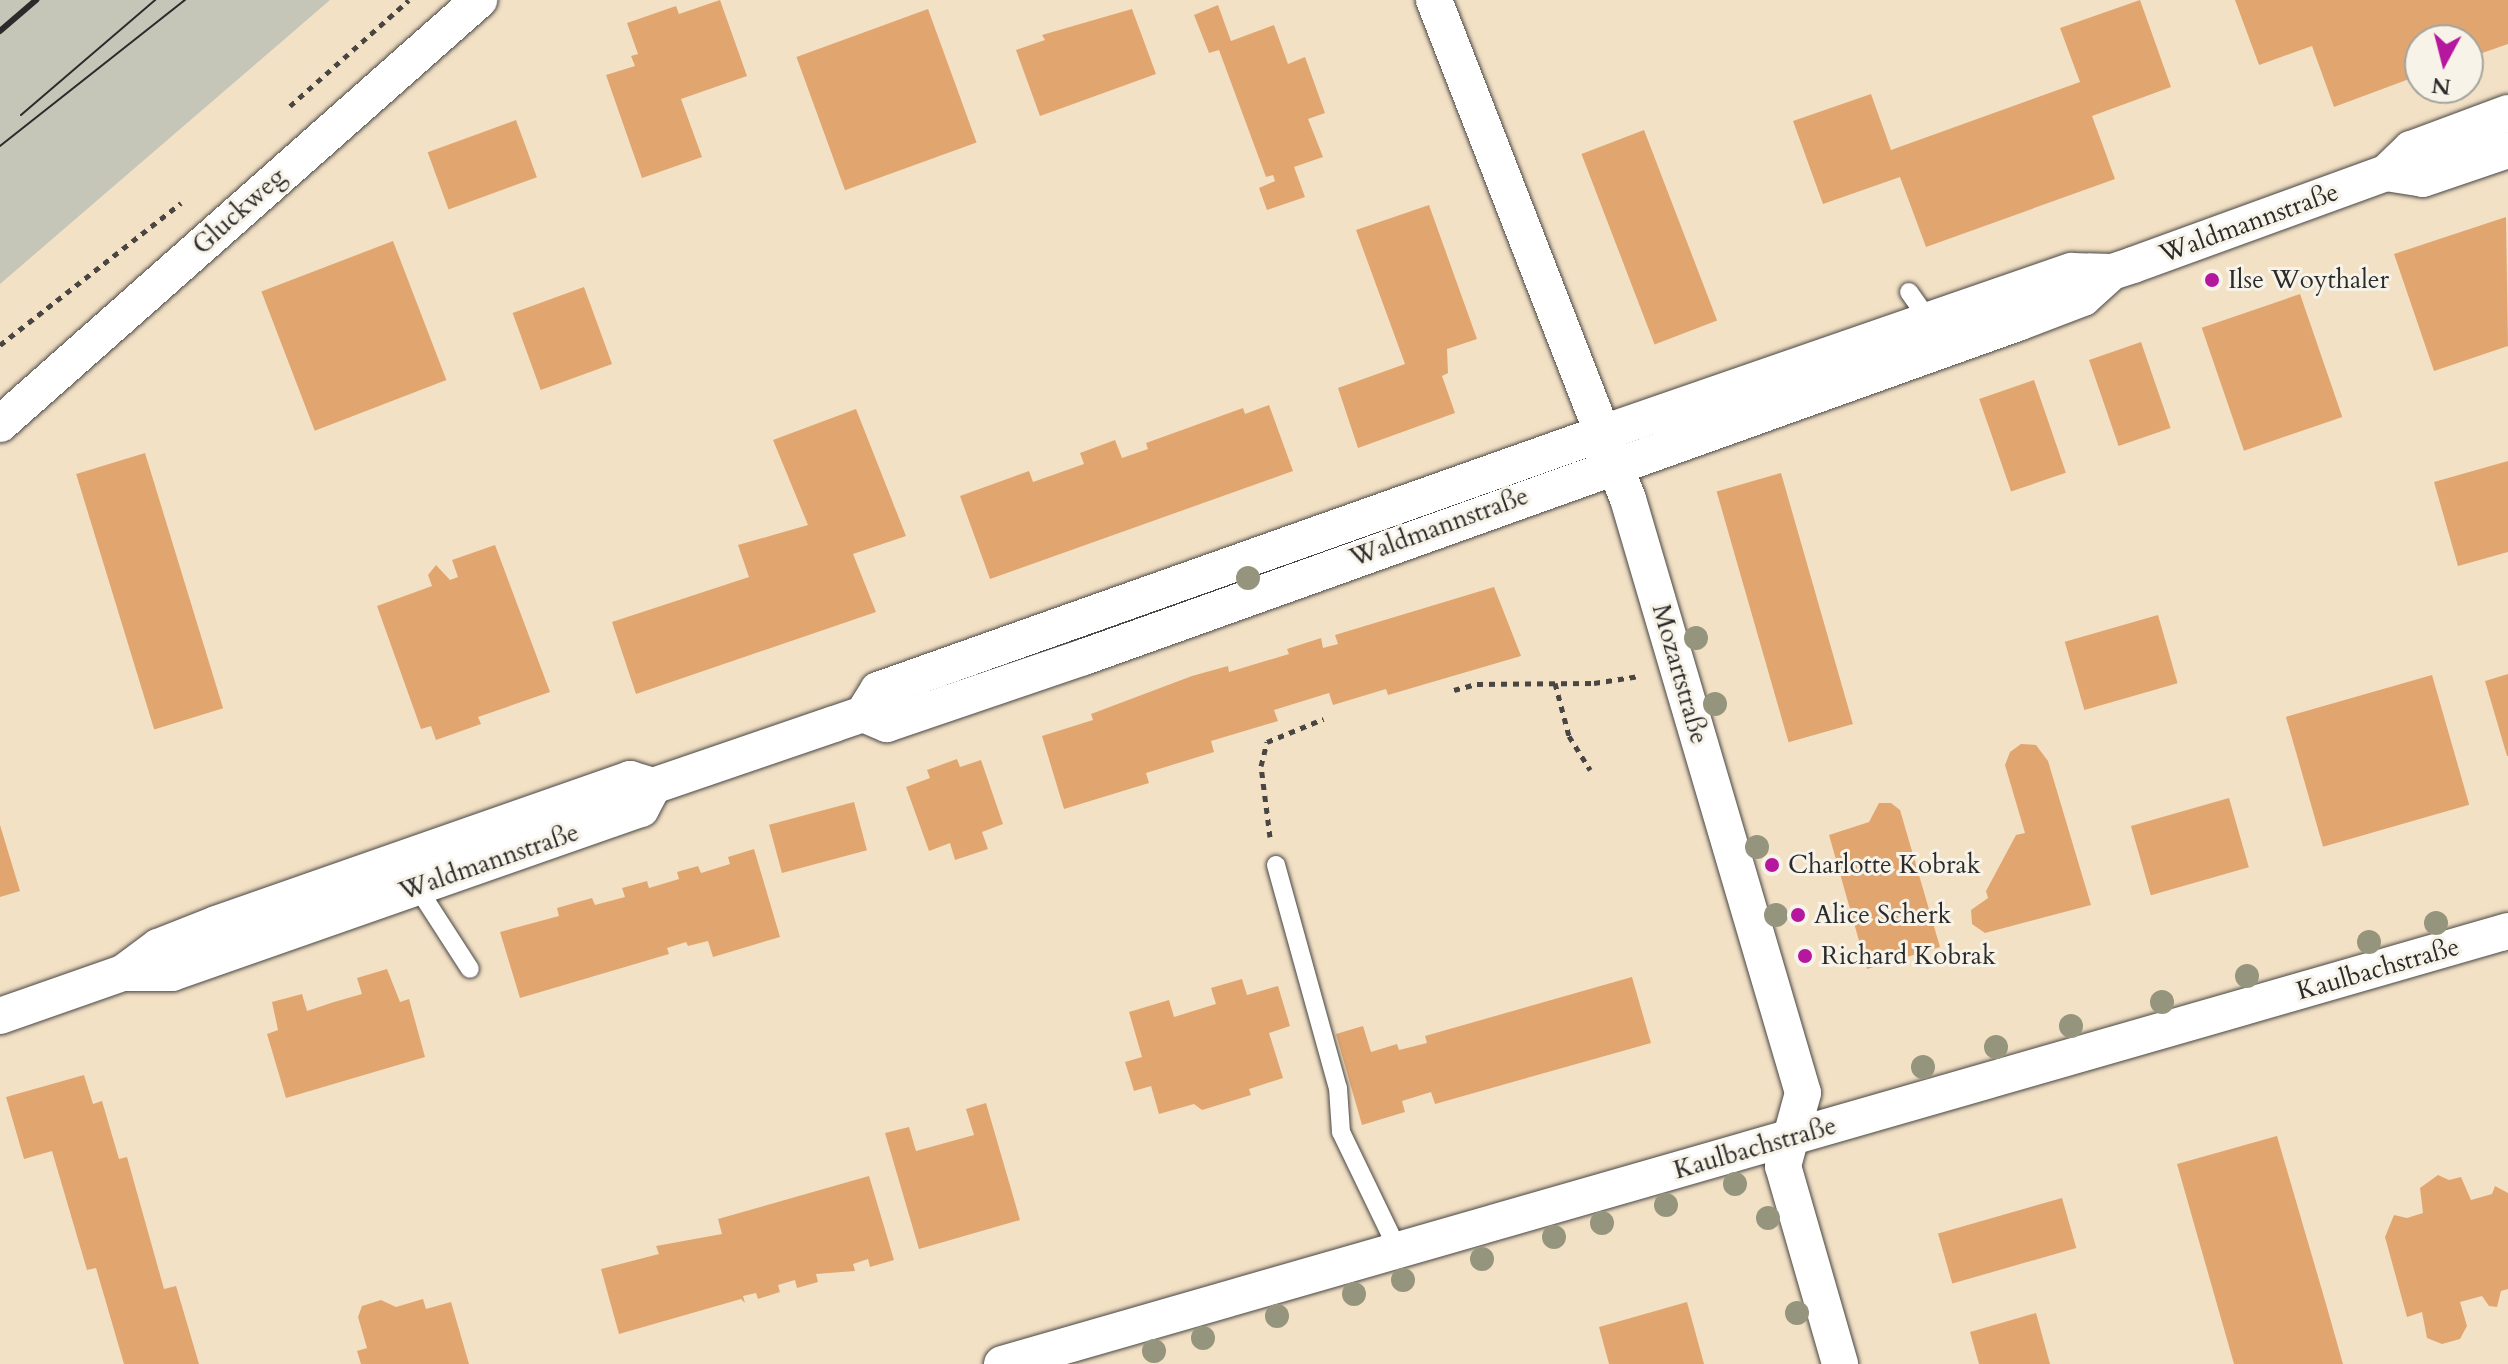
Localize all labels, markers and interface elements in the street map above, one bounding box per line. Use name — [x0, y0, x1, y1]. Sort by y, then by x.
north arrow — [2404, 24, 2484, 104]
text: N — [2430, 70, 2453, 102]
street label: Gluckweg — [186, 161, 292, 261]
street label: Waldmannstraße — [2155, 176, 2343, 270]
place label: Ilse Woythaler — [2228, 264, 2389, 296]
marker: Ilse Woythaler — [2203, 271, 2221, 289]
street label: Waldmannstraße — [1345, 480, 1533, 574]
street label: Mozartstraße — [1645, 600, 1715, 748]
street label: Waldmannstraße — [395, 817, 583, 907]
place label: Charlotte Kobrak — [1788, 849, 1981, 881]
marker: Charlotte Kobrak — [1763, 856, 1781, 874]
place label: Alice Scherk — [1814, 899, 1951, 931]
marker: Alice Scherk — [1789, 906, 1807, 924]
street label: Kaulbachstraße — [2293, 931, 2463, 1007]
place label: Richard Kobrak — [1821, 940, 1996, 972]
marker: Richard Kobrak — [1796, 947, 1814, 965]
street label: Kaulbachstraße — [1670, 1110, 1840, 1186]

